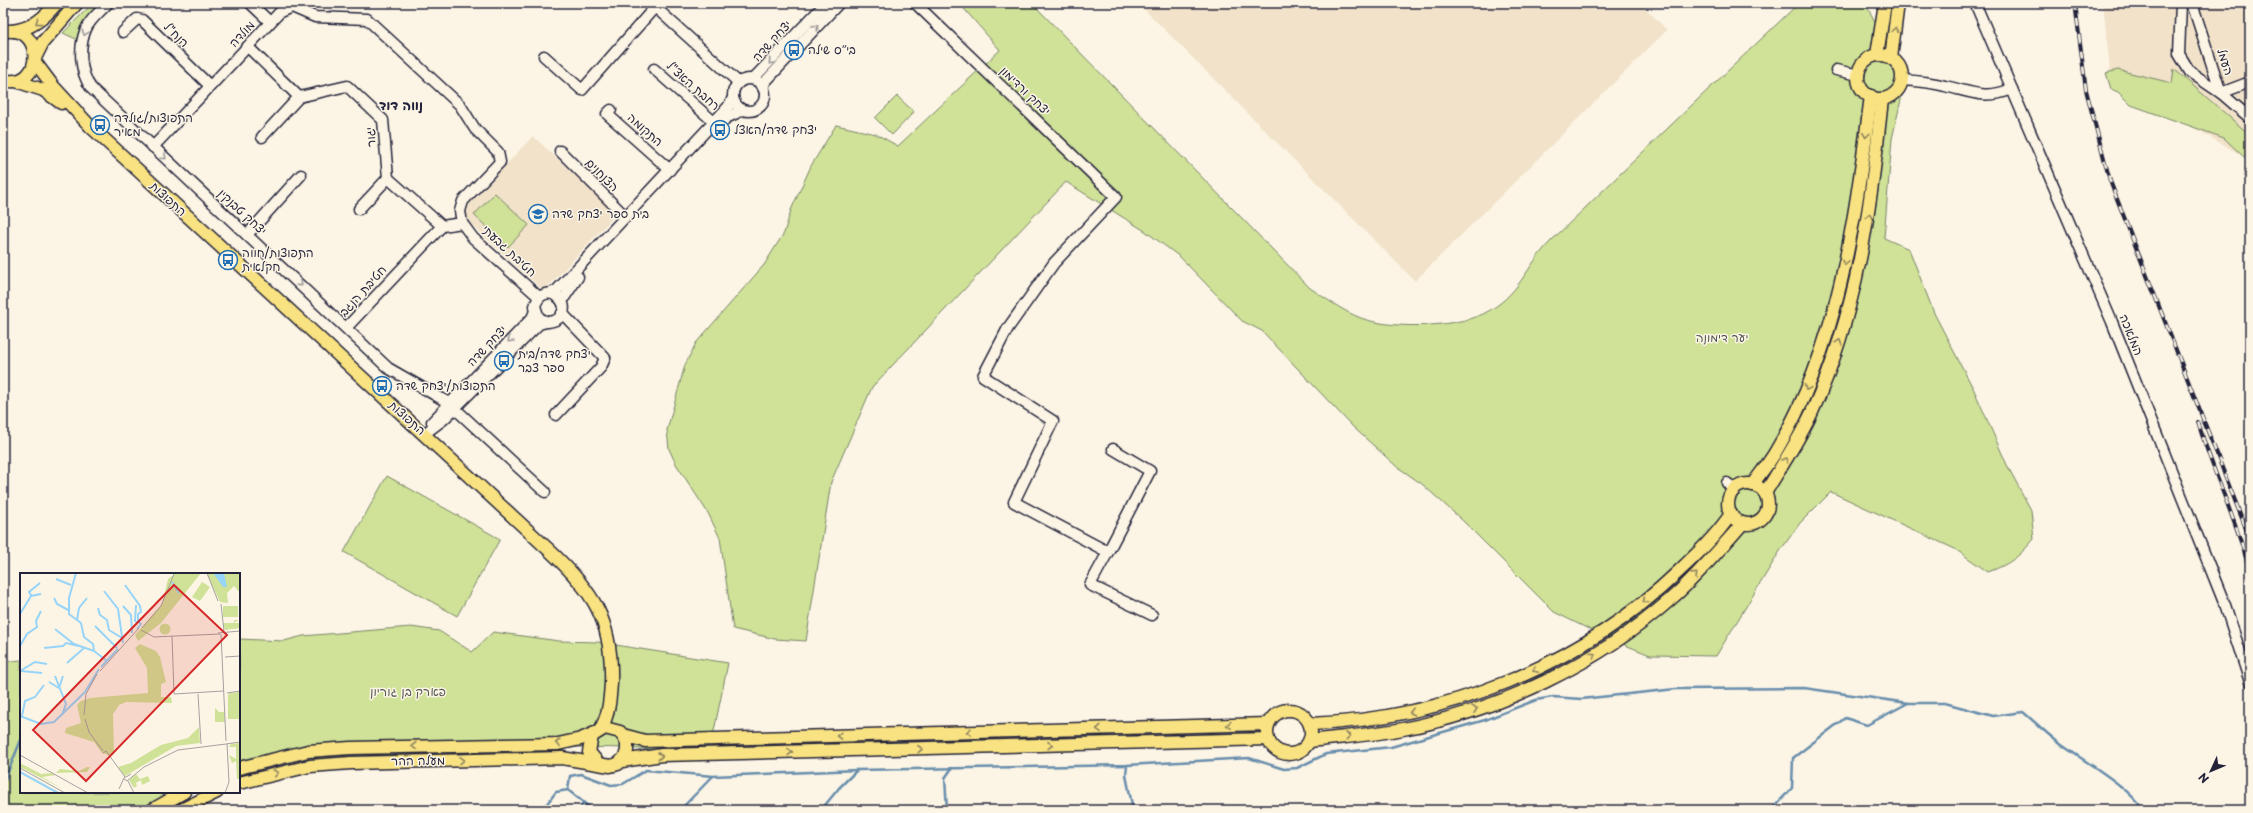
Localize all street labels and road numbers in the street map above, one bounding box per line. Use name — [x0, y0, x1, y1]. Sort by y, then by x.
street label: מולדה — [224, 16, 258, 51]
street label: יצחק שדה — [747, 16, 795, 65]
street label: הנח"ל — [160, 18, 193, 51]
street label: העמל — [2213, 46, 2239, 77]
street label: רחבת האצ"ל — [663, 56, 724, 114]
street label: יצחק ורדימון — [996, 62, 1055, 119]
street label: התקומה — [624, 108, 667, 150]
street label: יגור — [360, 126, 380, 148]
street label: הצנחנים — [582, 154, 623, 195]
street label: התפוצות — [146, 176, 191, 220]
street label: יצחק טבנקין — [214, 184, 271, 239]
street label: חטיבת גבעתי — [478, 220, 541, 280]
street label: חטיבת הנגב — [334, 261, 390, 320]
street label: המלאכה — [2116, 311, 2148, 358]
street label: יצחק שדה — [462, 321, 510, 370]
street label: התפוצות — [385, 395, 430, 439]
street label: מעלה ההר — [391, 751, 445, 769]

